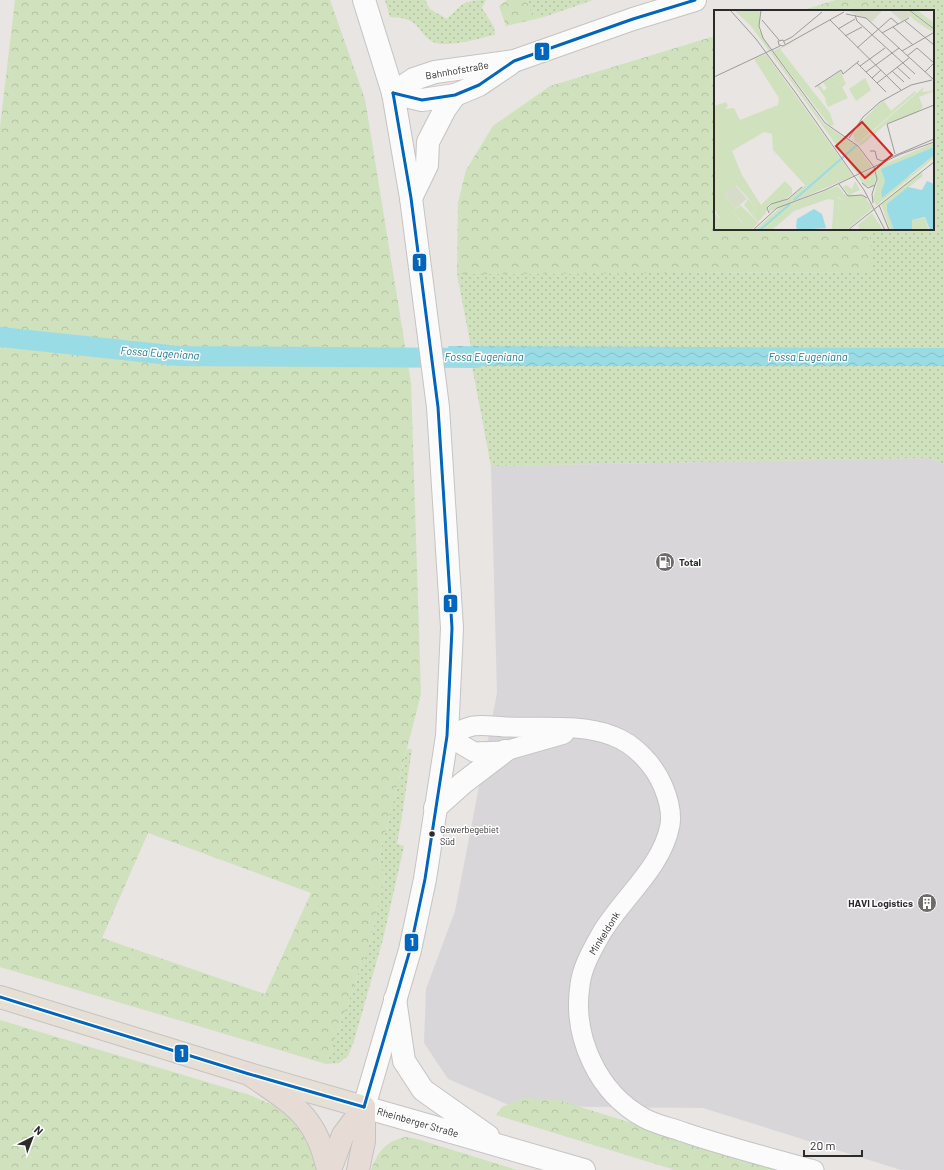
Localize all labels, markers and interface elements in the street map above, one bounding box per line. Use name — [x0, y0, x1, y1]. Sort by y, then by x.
inset map — [714, 10, 934, 230]
line badge: 1 — [534, 42, 550, 61]
text: 1 — [540, 44, 544, 57]
street label: Bahnhofstraße — [424, 59, 490, 81]
line badge: 1 — [412, 253, 427, 272]
text: 1 — [417, 255, 421, 268]
water label: Fossa Eugeniana — [120, 343, 200, 362]
water label: Fossa Eugeniana — [445, 350, 524, 363]
water label: Fossa Eugeniana — [769, 350, 848, 363]
fuel station icon: Total — [654, 551, 676, 573]
place label: Total — [679, 556, 701, 568]
line badge: 1 — [443, 594, 458, 613]
text: 1 — [448, 596, 452, 609]
place label: Gewerbegebiet Süd — [440, 824, 499, 847]
marker: Gewerbegebiet Süd — [427, 829, 437, 839]
building icon: HAVI Logistics — [916, 892, 938, 914]
place label: HAVI Logistics — [848, 897, 913, 909]
street label: Minkeldonk — [586, 909, 622, 957]
line badge: 1 — [404, 933, 419, 952]
text: 1 — [410, 935, 414, 948]
line badge: 1 — [174, 1044, 189, 1063]
text: 1 — [180, 1046, 184, 1059]
street label: Rheinberger Straße — [376, 1105, 460, 1139]
north arrow — [12, 1118, 52, 1158]
text: N — [32, 1123, 46, 1137]
scale bar — [804, 1132, 862, 1158]
text: 20 m — [810, 1138, 836, 1152]

